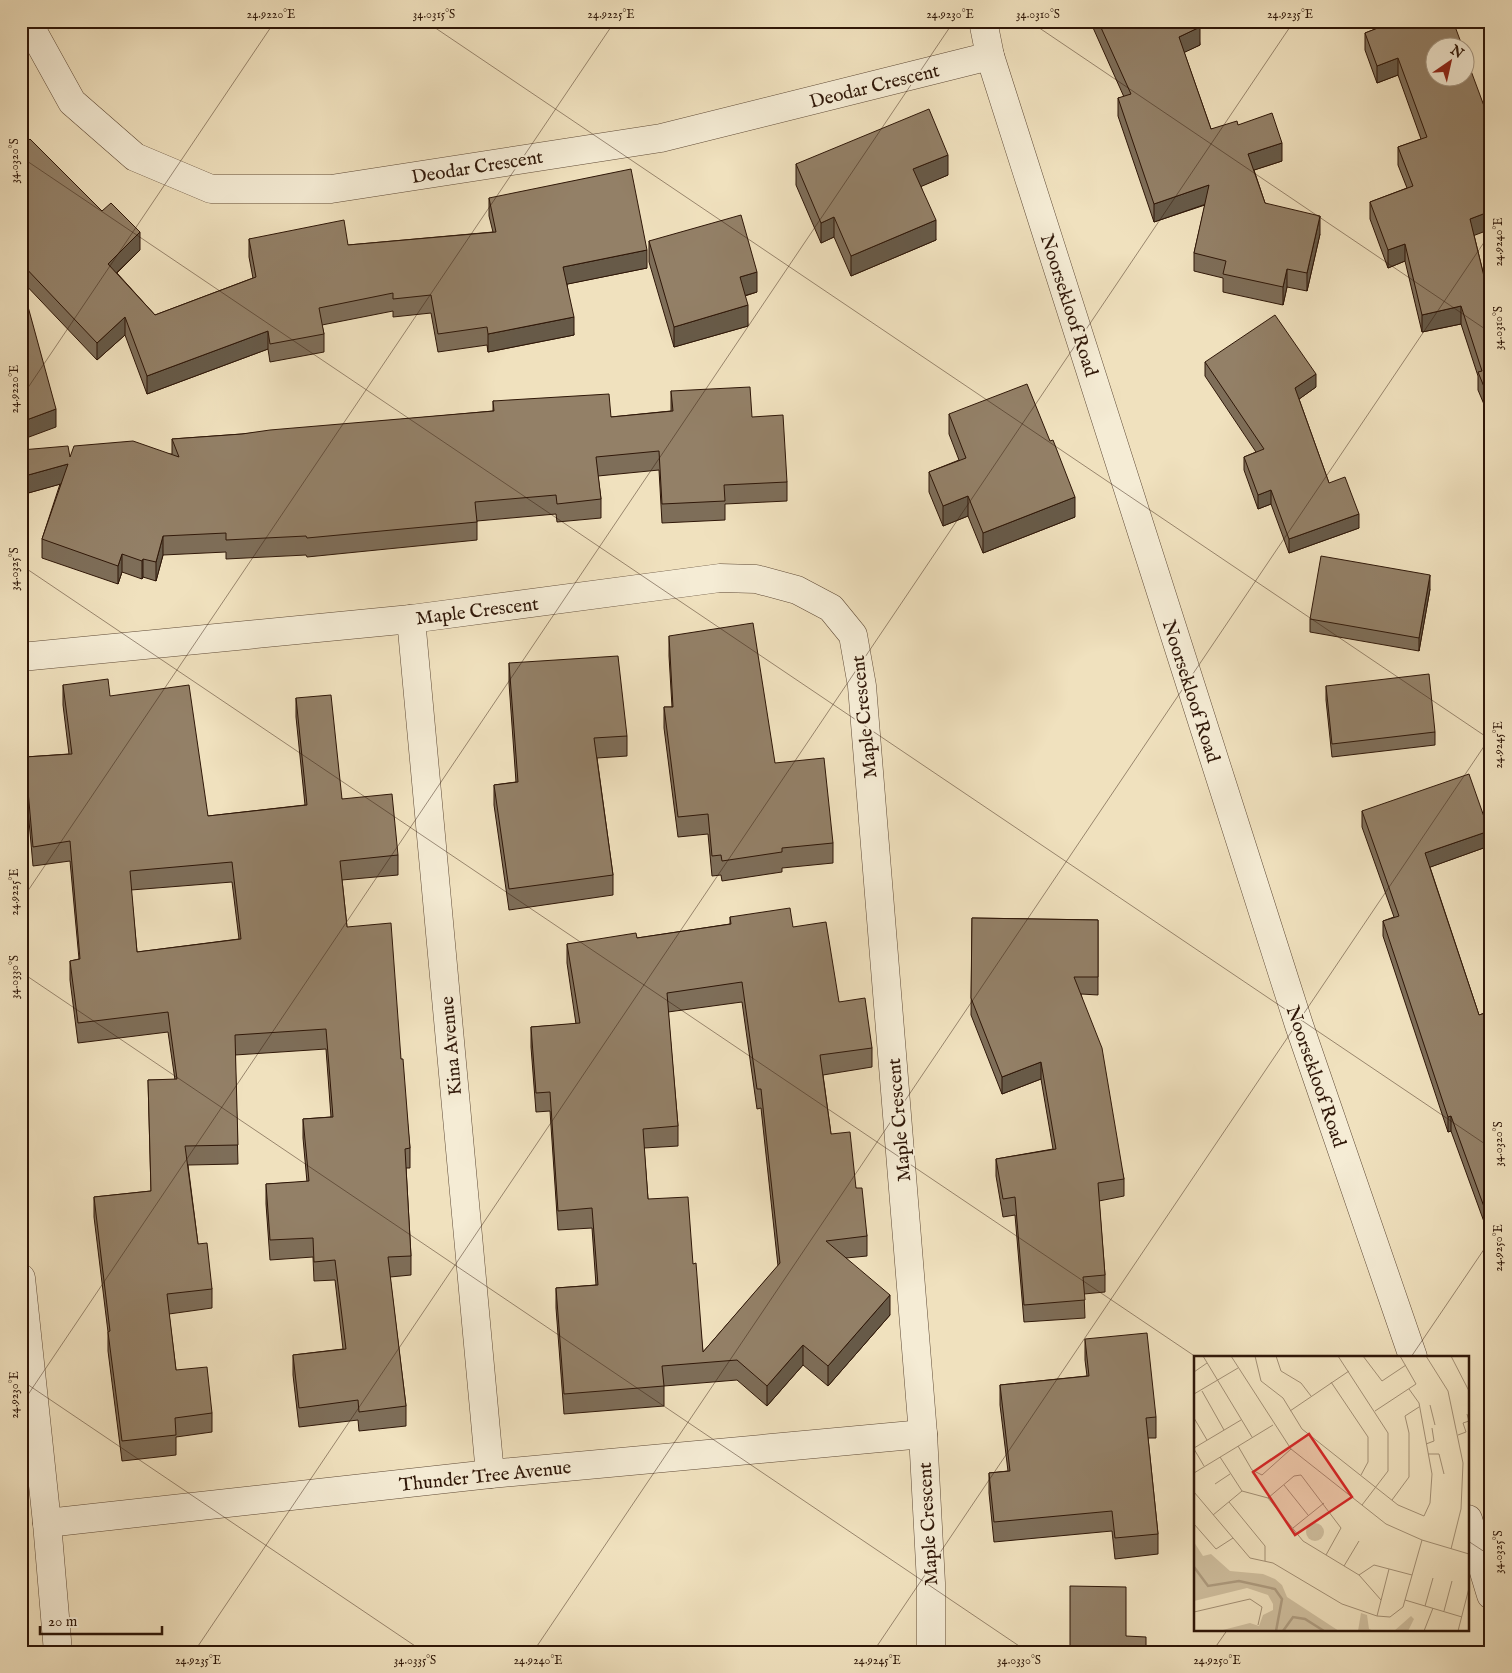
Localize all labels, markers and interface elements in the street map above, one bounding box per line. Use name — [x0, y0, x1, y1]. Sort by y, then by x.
text: 24.9220°E — [247, 7, 295, 22]
text: 34.0315°S — [413, 7, 455, 22]
text: 24.9225°E — [587, 7, 635, 22]
text: 24.9230°E — [926, 7, 974, 22]
text: 34.0310°S — [1016, 7, 1060, 22]
text: 24.9235°E — [1267, 7, 1313, 22]
north arrow — [1424, 38, 1474, 88]
text: N — [1446, 41, 1467, 63]
street label: Deodar Crescent — [807, 59, 942, 115]
text: 34.0320°S — [7, 138, 22, 184]
street label: Deodar Crescent — [410, 146, 545, 190]
text: 24.9240°E — [1491, 217, 1506, 267]
street label: Noorsekloof Road — [1034, 231, 1103, 381]
text: 34.0310°S — [1491, 306, 1506, 350]
text: 24.9220°E — [7, 365, 22, 413]
text: 34.0325°S — [7, 547, 22, 591]
street label: Maple Crescent — [414, 592, 541, 631]
street label: Noorsekloof Road — [1156, 617, 1225, 767]
street label: Maple Crescent — [847, 654, 883, 780]
text: 24.9245°E — [1491, 721, 1506, 769]
text: 24.9225°E — [7, 868, 22, 916]
text: 34.0330°S — [7, 955, 22, 999]
street label: Kina Avenue — [436, 995, 468, 1096]
street label: Noorsekloof Road — [1280, 1003, 1351, 1152]
street label: Maple Crescent — [883, 1057, 917, 1182]
text: 34.0320°S — [1491, 1121, 1506, 1167]
text: 24.9250°E — [1491, 1224, 1506, 1272]
inset map — [1194, 1356, 1470, 1630]
text: 24.9230°E — [7, 1371, 22, 1419]
street label: Thunder Tree Avenue — [398, 1456, 573, 1498]
street label: Maple Crescent — [914, 1461, 944, 1586]
text: 34.0325°S — [1491, 1530, 1506, 1574]
scale bar — [40, 1603, 162, 1635]
text: 20 m — [48, 1612, 78, 1631]
text: 24.9235°E — [175, 1653, 221, 1668]
text: 34.0335°S — [394, 1653, 436, 1668]
text: 24.9240°E — [513, 1653, 563, 1668]
text: 24.9245°E — [853, 1653, 901, 1668]
text: 34.0330°S — [997, 1653, 1041, 1668]
text: 24.9250°E — [1193, 1653, 1241, 1668]

